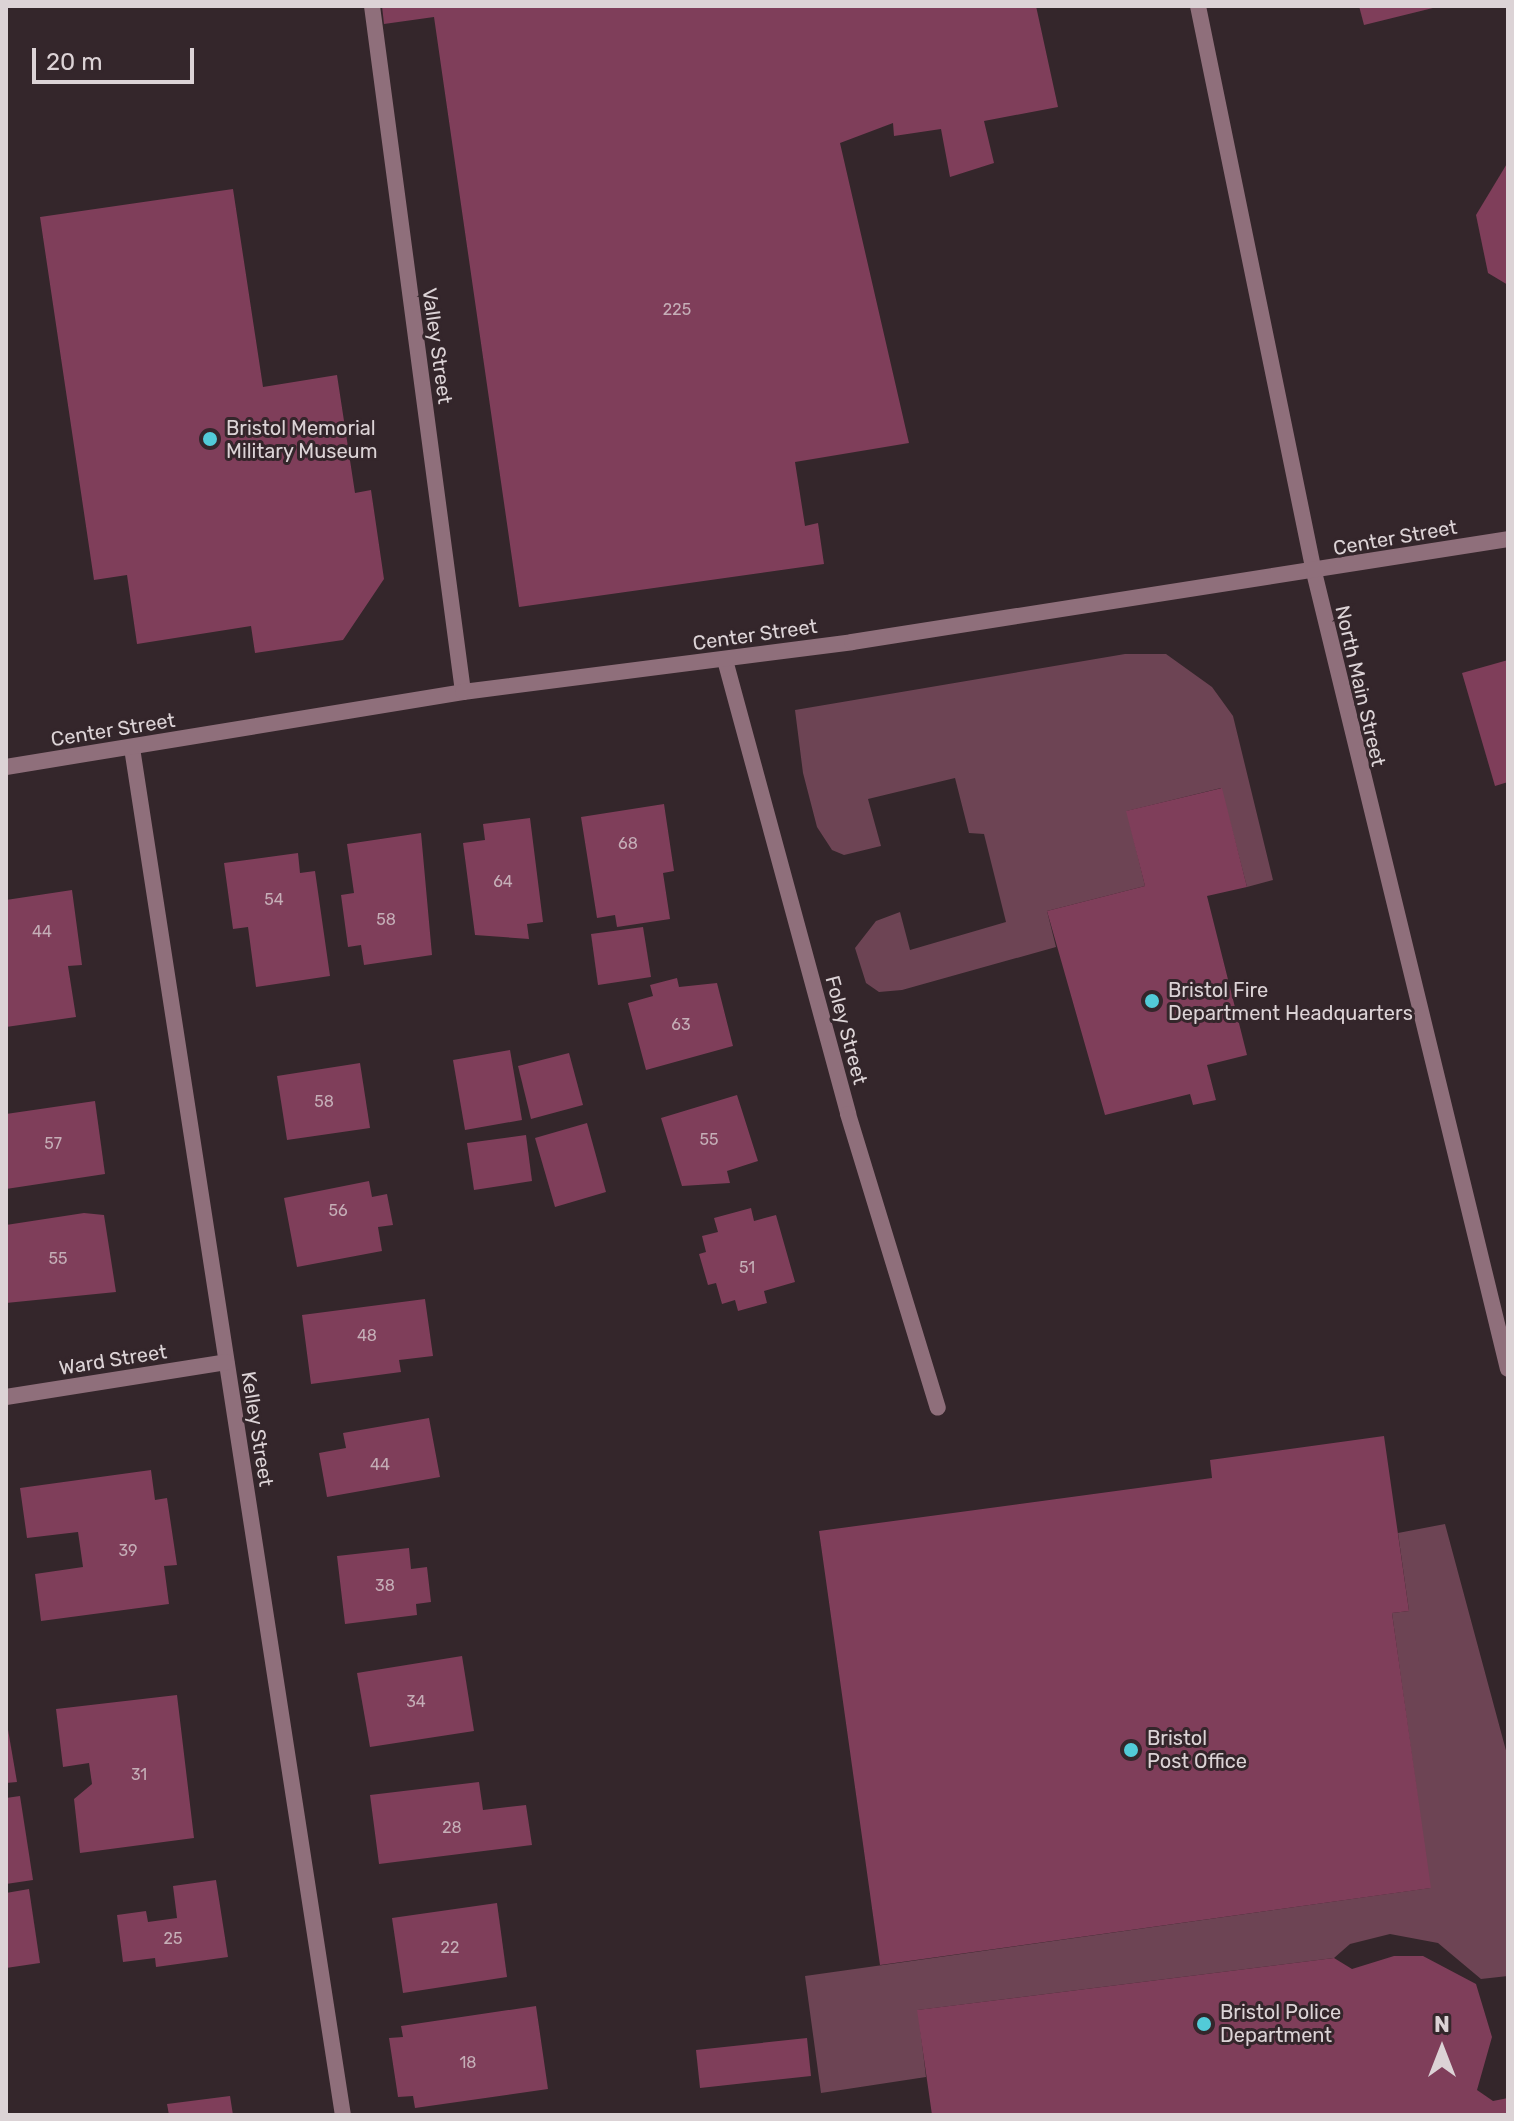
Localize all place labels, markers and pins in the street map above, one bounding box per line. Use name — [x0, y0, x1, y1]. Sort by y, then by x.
place label: Bristol Memorial Military Museum — [226, 416, 378, 463]
marker: Bristol Memorial Military Museum — [201, 430, 219, 448]
place label: Bristol Fire Department Headquarters — [1168, 978, 1413, 1025]
marker: Bristol Fire Department Headquarters — [1143, 992, 1161, 1010]
place label: Bristol Post Office — [1147, 1726, 1247, 1773]
marker: Bristol Post Office — [1122, 1741, 1140, 1759]
place label: Bristol Police Department — [1220, 2000, 1341, 2047]
marker: Bristol Police Department — [1195, 2015, 1213, 2033]

